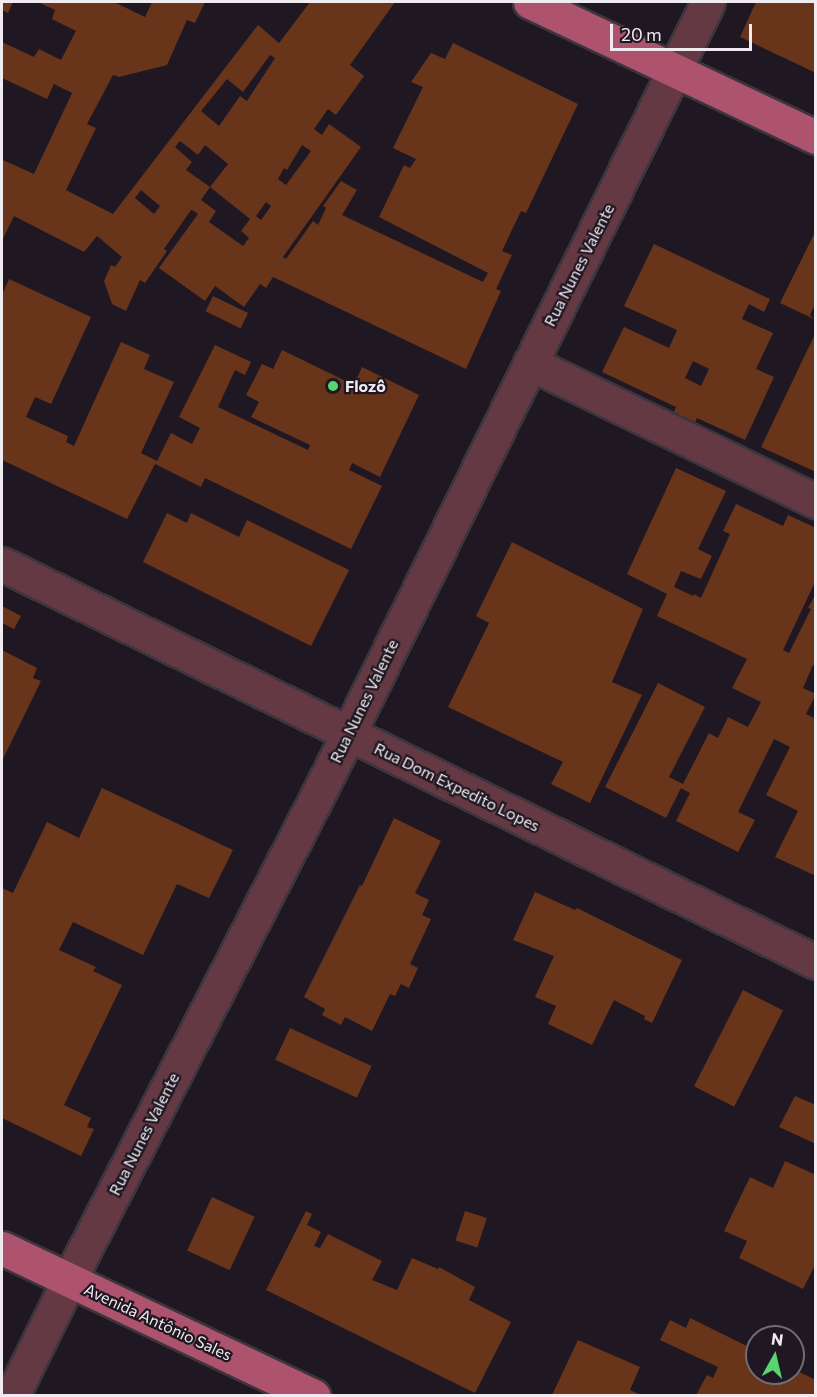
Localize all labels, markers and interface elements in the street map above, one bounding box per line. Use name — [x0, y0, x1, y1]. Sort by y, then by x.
scale bar — [613, 12, 756, 50]
text: 20 m — [621, 23, 662, 45]
street label: Rua Nunes Valente — [540, 200, 618, 330]
place label: Flozô — [345, 376, 386, 396]
marker: Flozô — [326, 379, 340, 393]
street label: Rua Nunes Valente — [326, 636, 402, 766]
street label: Rua Dom Expedito Lopes — [371, 739, 543, 835]
street label: Rua Nunes Valente — [105, 1069, 183, 1199]
street label: Avenida Antônio Sales — [81, 1279, 235, 1365]
north arrow — [745, 1325, 805, 1385]
text: N — [770, 1328, 785, 1349]

